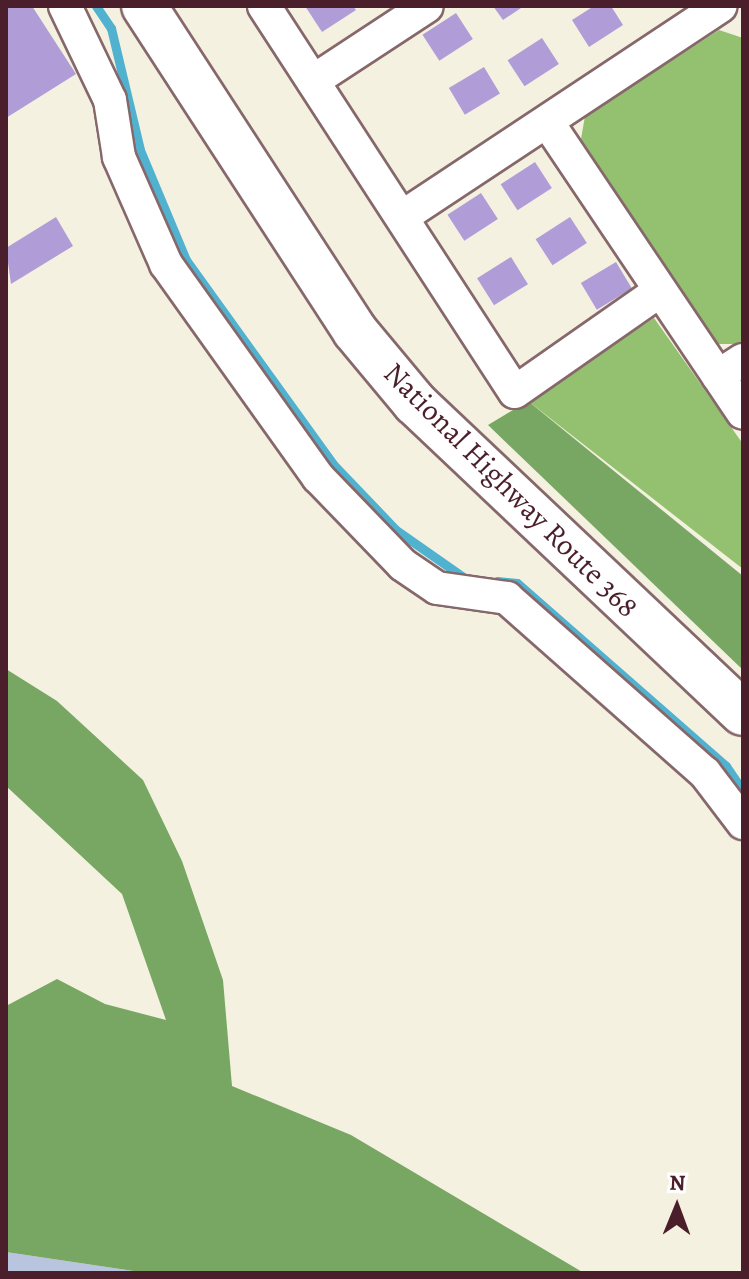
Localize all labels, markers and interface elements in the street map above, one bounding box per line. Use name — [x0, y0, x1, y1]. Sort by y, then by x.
street label: National Highway Route 368 — [376, 355, 646, 625]
north arrow — [637, 1167, 717, 1247]
text: N — [669, 1168, 686, 1198]

